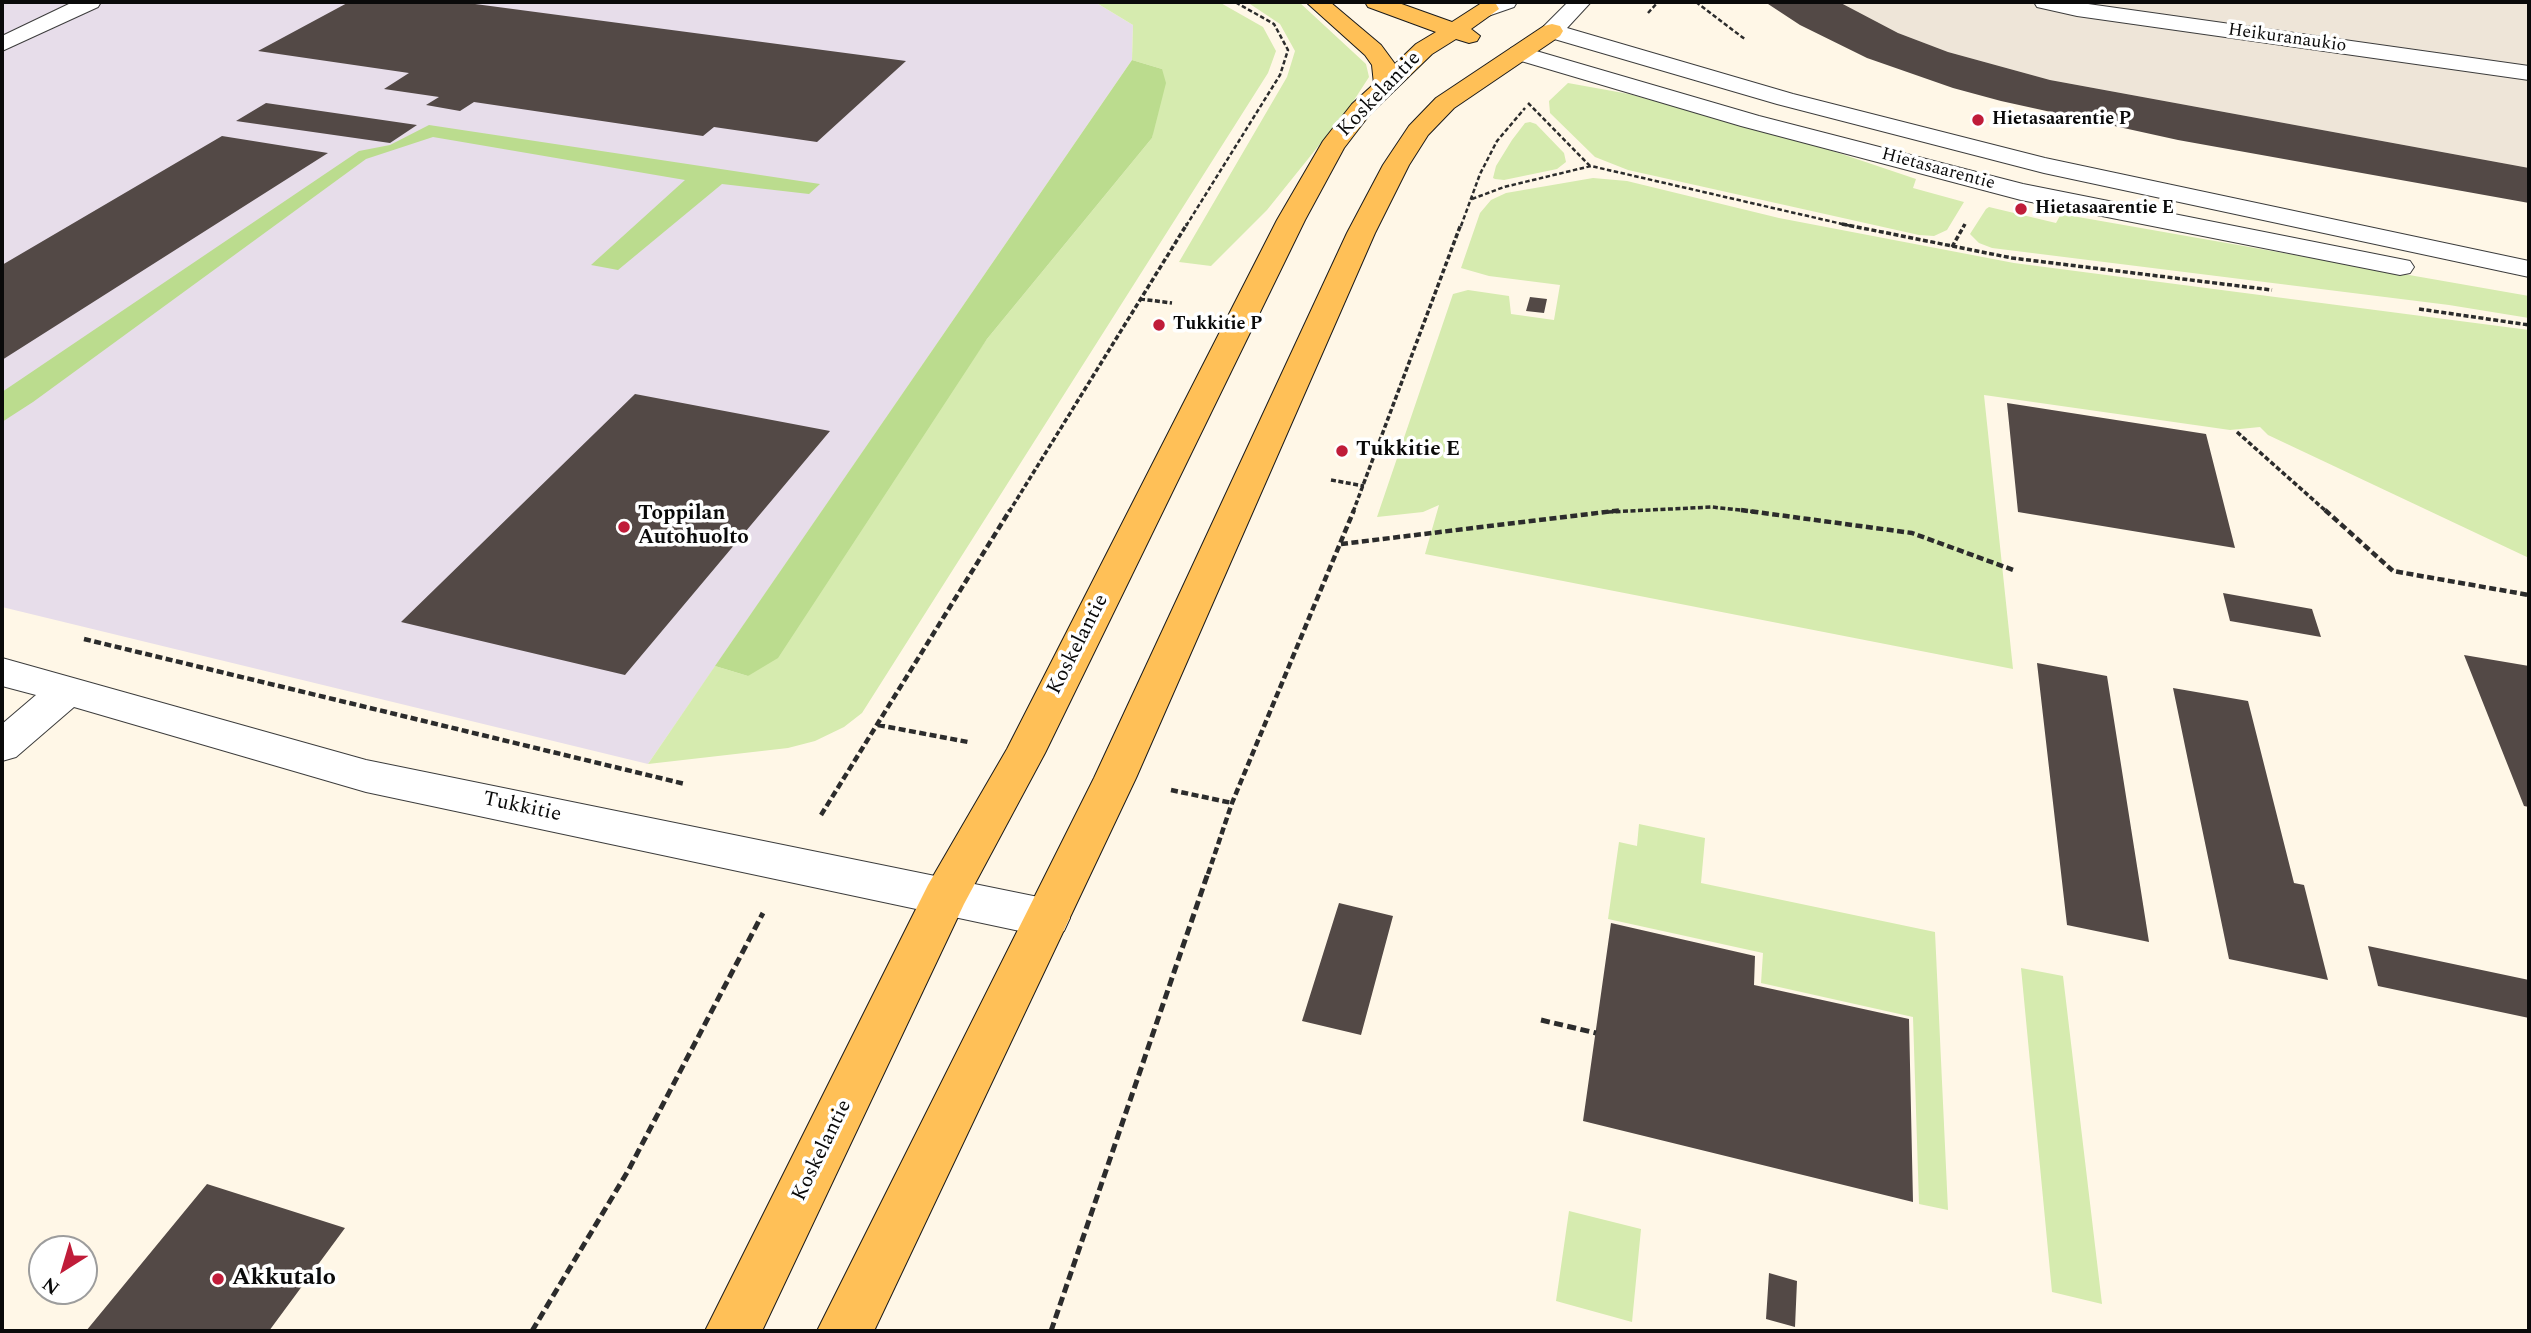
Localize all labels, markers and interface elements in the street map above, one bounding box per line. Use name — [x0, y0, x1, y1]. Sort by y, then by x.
street label: Heikuranaukio — [2226, 20, 2348, 58]
street label: Koskelantie — [1333, 47, 1427, 143]
place label: Hietasaarentie P — [1992, 109, 2131, 131]
marker: Hietasaarentie P — [1970, 112, 1986, 128]
street label: Hietasaarentie — [1879, 144, 1997, 196]
place label: Hietasaarentie E — [2035, 198, 2174, 220]
marker: Hietasaarentie E — [2013, 201, 2029, 217]
place label: Tukkitie P — [1173, 314, 1262, 336]
marker: Tukkitie P — [1151, 317, 1167, 333]
place label: Tukkitie E — [1356, 438, 1460, 464]
marker: Tukkitie E — [1334, 443, 1350, 459]
place label: Toppilan Autohuolto — [638, 502, 749, 552]
marker: Toppilan Autohuolto — [616, 519, 632, 535]
street label: Koskelantie — [1043, 591, 1115, 699]
street label: Tukkitie — [481, 787, 563, 829]
street label: Koskelantie — [788, 1096, 858, 1206]
north arrow — [28, 1235, 98, 1305]
place label: Akkutalo — [232, 1265, 336, 1293]
text: N — [36, 1269, 66, 1302]
marker: Akkutalo — [210, 1271, 226, 1287]

